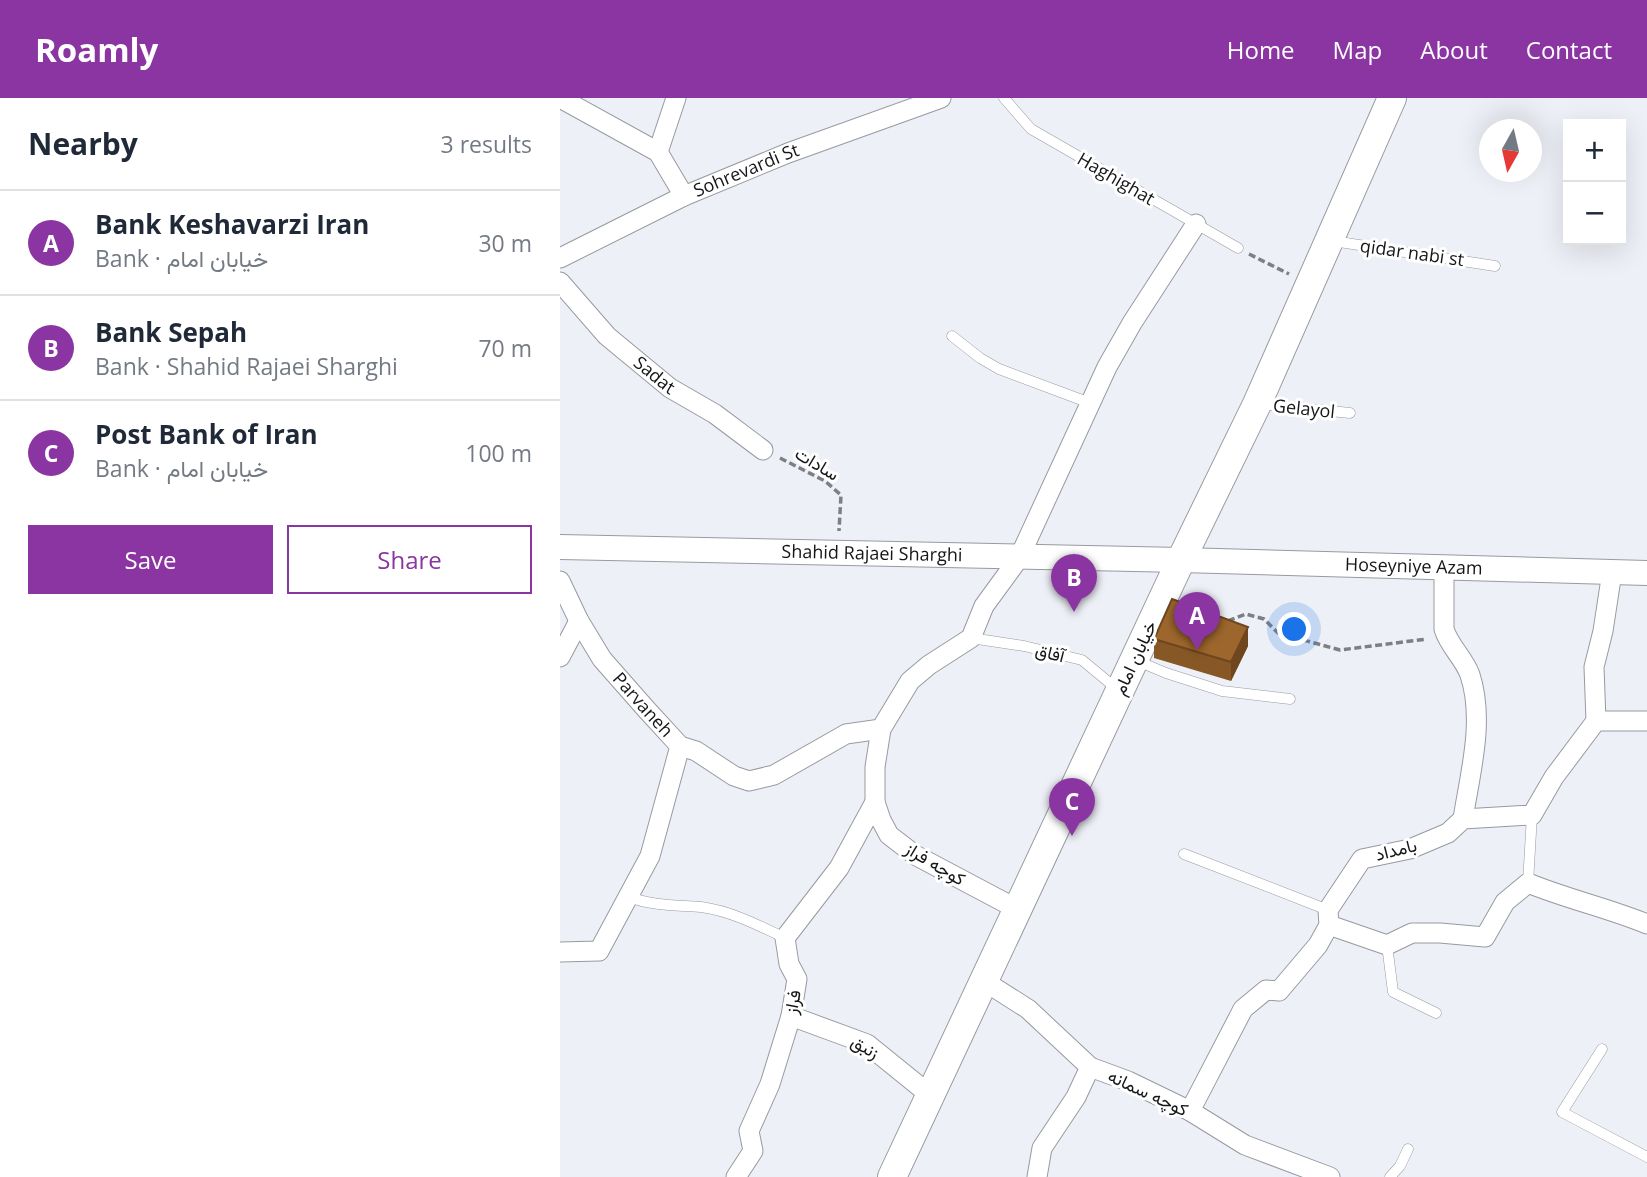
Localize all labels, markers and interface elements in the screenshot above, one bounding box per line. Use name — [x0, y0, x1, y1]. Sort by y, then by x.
text: Roamly — [35, 27, 158, 72]
text: Home — [1227, 33, 1295, 66]
text: Map — [1333, 33, 1382, 66]
text: About — [1420, 33, 1488, 66]
text: Contact — [1526, 33, 1612, 66]
north arrow — [1479, 119, 1542, 182]
map controls — [1563, 119, 1626, 245]
button: + — [1563, 119, 1626, 182]
text: Nearby — [28, 123, 138, 164]
text: 3 results — [441, 128, 532, 160]
street label: Sohrevardi St — [689, 137, 802, 202]
street label: Haghighat — [1073, 146, 1160, 210]
button: − — [1563, 182, 1626, 245]
text: Bank Keshavarzi Iran — [95, 206, 369, 242]
text: A — [43, 227, 59, 259]
text: 30 m — [478, 227, 532, 259]
street label: qidar nabi st — [1359, 233, 1466, 271]
text: Bank · خیابان امام — [95, 242, 268, 274]
text: Bank Sepah — [95, 314, 247, 350]
text: B — [43, 332, 59, 364]
text: 70 m — [478, 332, 532, 364]
text: Bank · Shahid Rajaei Sharghi — [95, 350, 398, 382]
street label: Sadat — [629, 350, 679, 399]
street label: Gelayol — [1272, 393, 1336, 423]
text: Post Bank of Iran — [95, 416, 318, 452]
text: C — [44, 437, 58, 469]
text: 100 m — [465, 437, 532, 469]
street label: سادات — [791, 441, 844, 486]
text: Bank · خیابان امام — [95, 452, 268, 484]
button: Save — [28, 525, 273, 594]
button: Share — [287, 525, 532, 594]
street label: Shahid Rajaei Sharghi — [781, 539, 963, 566]
street label: Hoseyniye Azam — [1345, 552, 1483, 579]
pin: B — [1051, 554, 1097, 612]
pin: A — [1174, 592, 1220, 650]
your location — [1277, 612, 1311, 646]
street label: خیابان امام — [1106, 617, 1163, 699]
street label: آفاق — [1033, 637, 1069, 668]
street label: Parvaneh — [608, 667, 679, 742]
pin: C — [1049, 778, 1095, 836]
street label: بامداد — [1372, 832, 1419, 866]
street label: کوچه فراز — [900, 835, 970, 891]
street label: فراز — [778, 988, 806, 1017]
street label: زنبق — [847, 1028, 884, 1064]
street label: کوچه سمانه — [1104, 1063, 1192, 1122]

